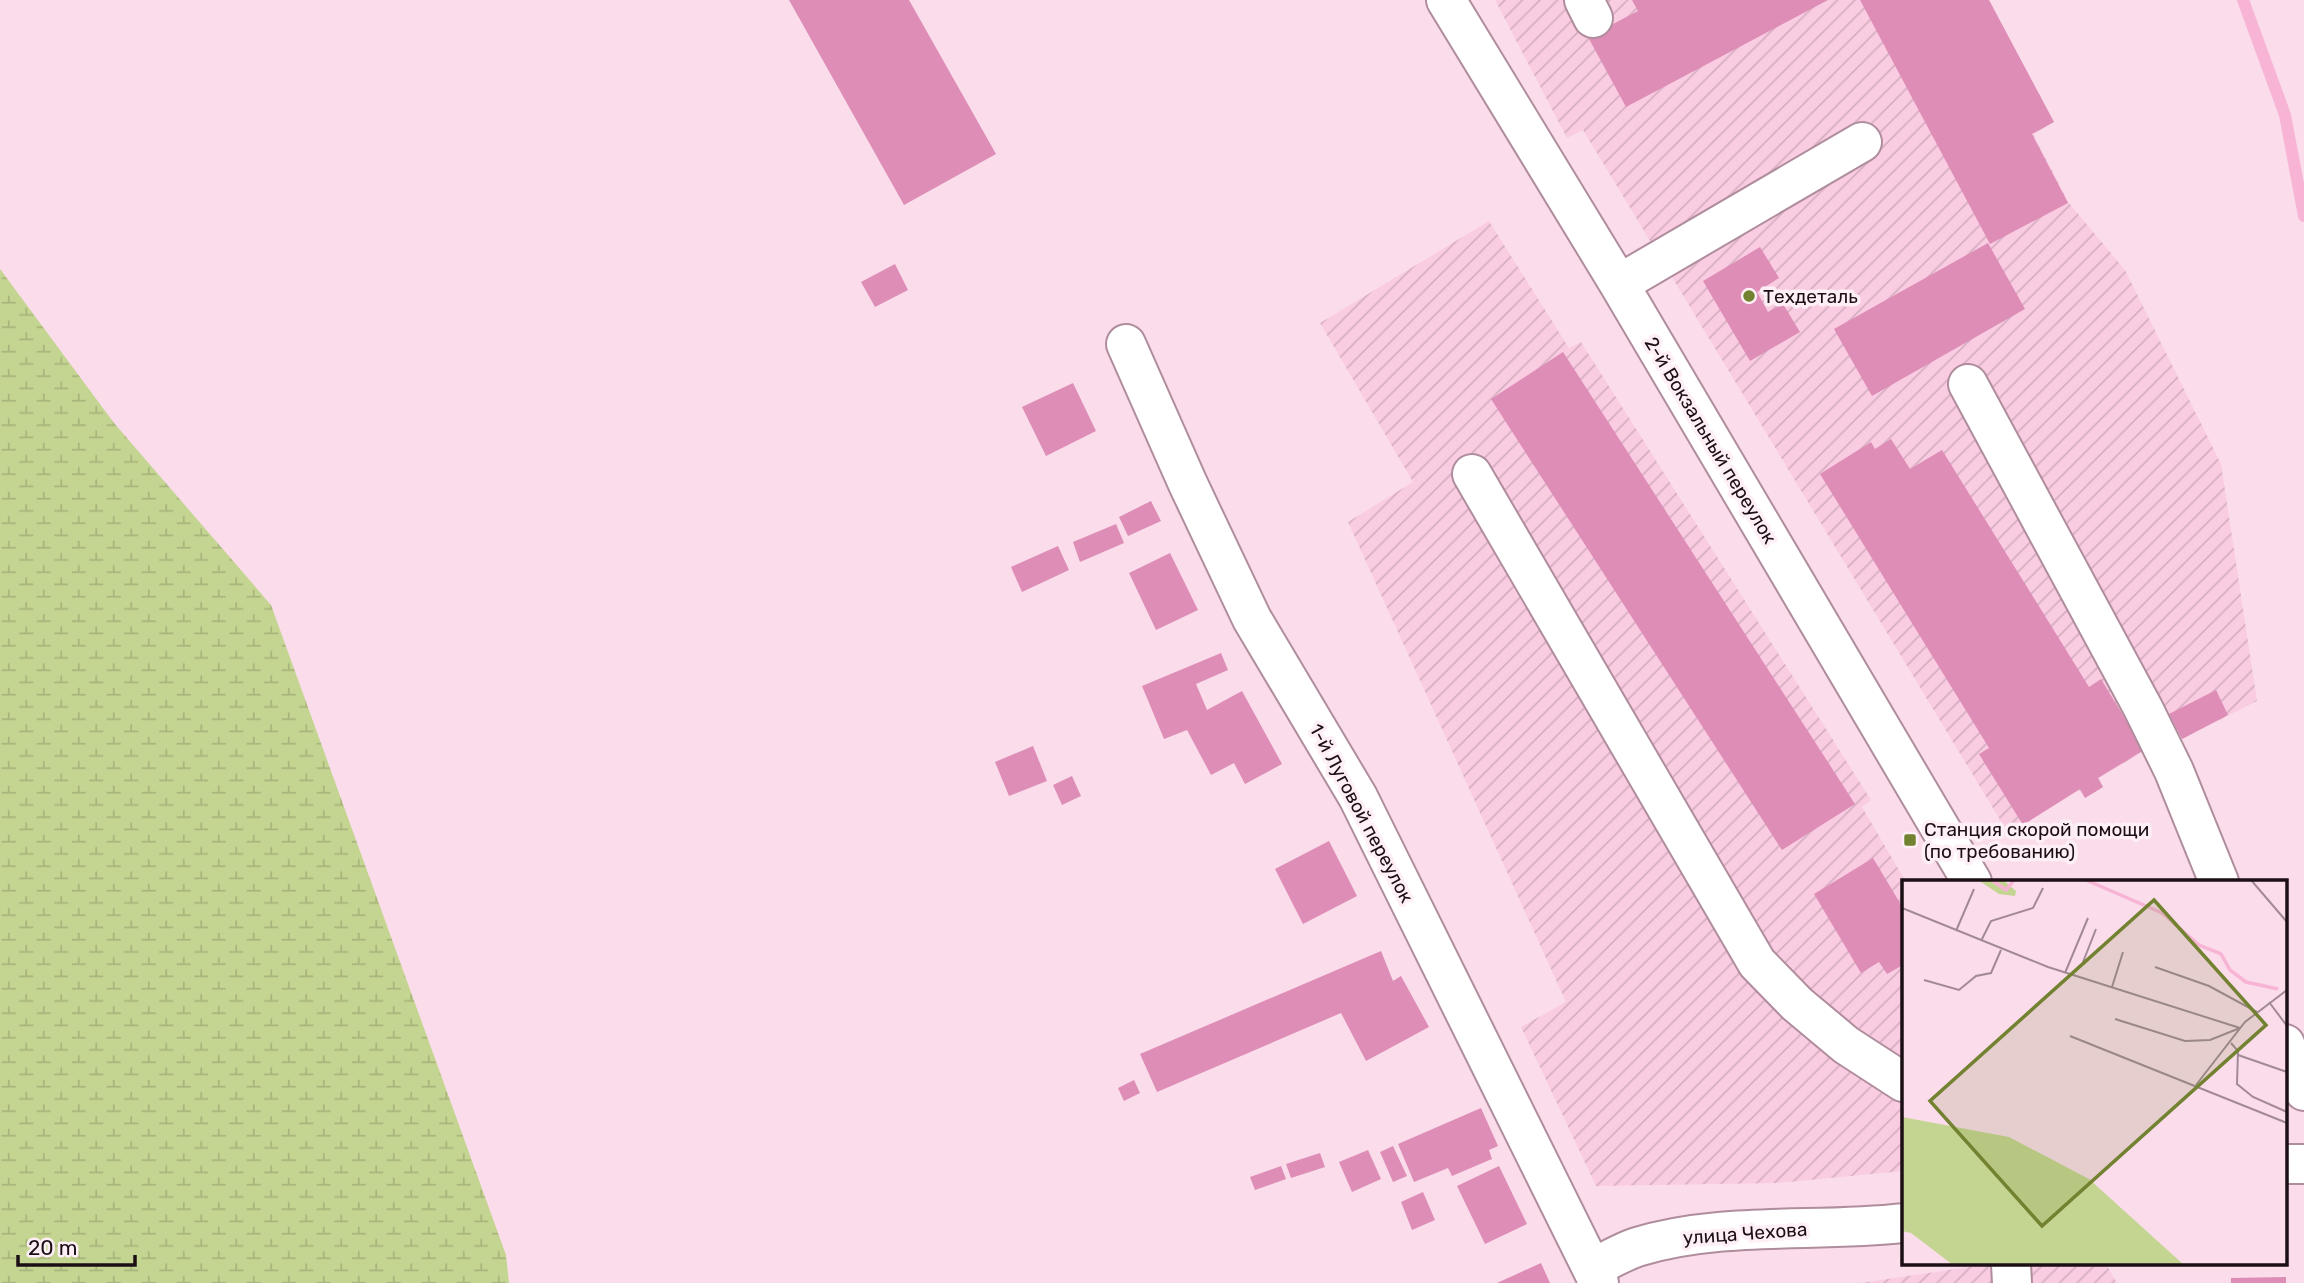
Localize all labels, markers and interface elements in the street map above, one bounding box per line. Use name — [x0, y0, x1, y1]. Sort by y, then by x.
place label: Техдеталь — [1763, 285, 1858, 308]
marker: Техдеталь — [1741, 288, 1757, 304]
street label: 2-й Вокзальный переулок — [1640, 333, 1782, 548]
street label: 1-й Луговой переулок — [1305, 720, 1419, 907]
place label: Станция скорой помощи (по требованию) — [1924, 818, 2149, 863]
marker: Станция скорой помощи (по требованию) — [1902, 832, 1918, 848]
inset map — [1902, 880, 2286, 1266]
street label: улица Чехова — [1682, 1218, 1808, 1249]
scale bar — [18, 1224, 135, 1268]
text: 20 m — [28, 1235, 77, 1260]

